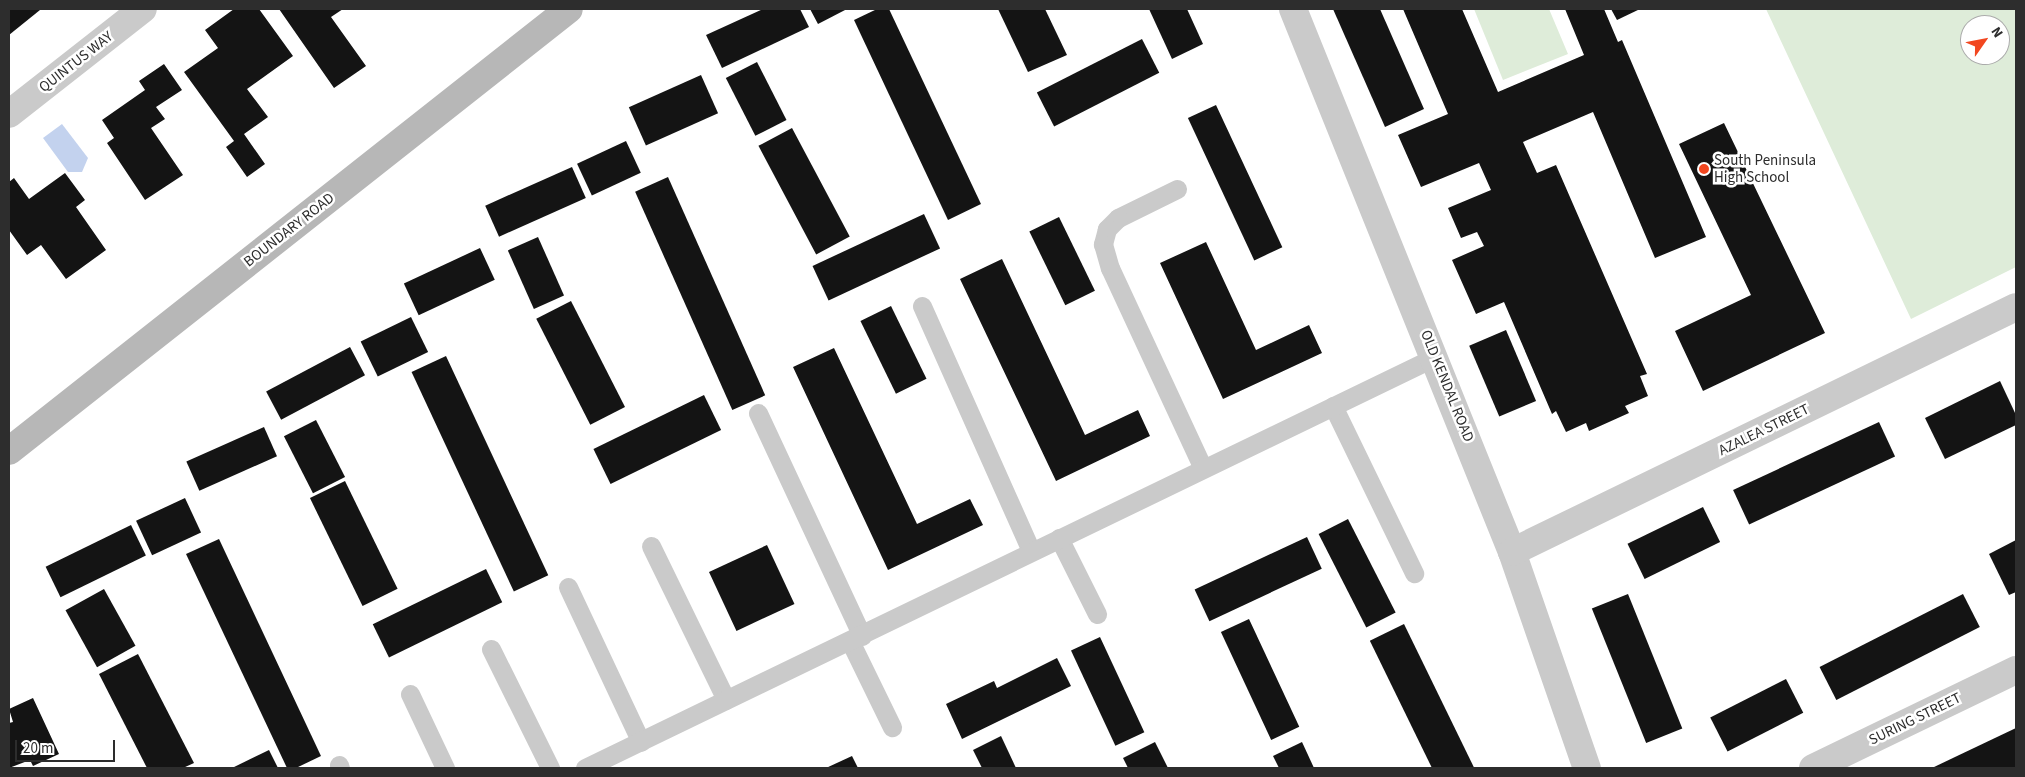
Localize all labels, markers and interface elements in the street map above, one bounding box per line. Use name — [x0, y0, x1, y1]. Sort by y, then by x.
north arrow — [1960, 15, 2010, 65]
text: N — [1986, 23, 2008, 42]
street label: QUINTUS WAY — [35, 28, 117, 96]
place label: South Peninsula High School — [1714, 151, 1816, 186]
marker: South Peninsula High School — [1698, 163, 1710, 175]
street label: BOUNDARY ROAD — [240, 189, 338, 271]
street label: OLD KENDAL ROAD — [1416, 327, 1478, 445]
street label: AZALEA STREET — [1716, 400, 1812, 460]
street label: SURING STREET — [1866, 689, 1964, 749]
scale bar — [18, 730, 118, 762]
text: 20 m — [23, 738, 53, 759]

